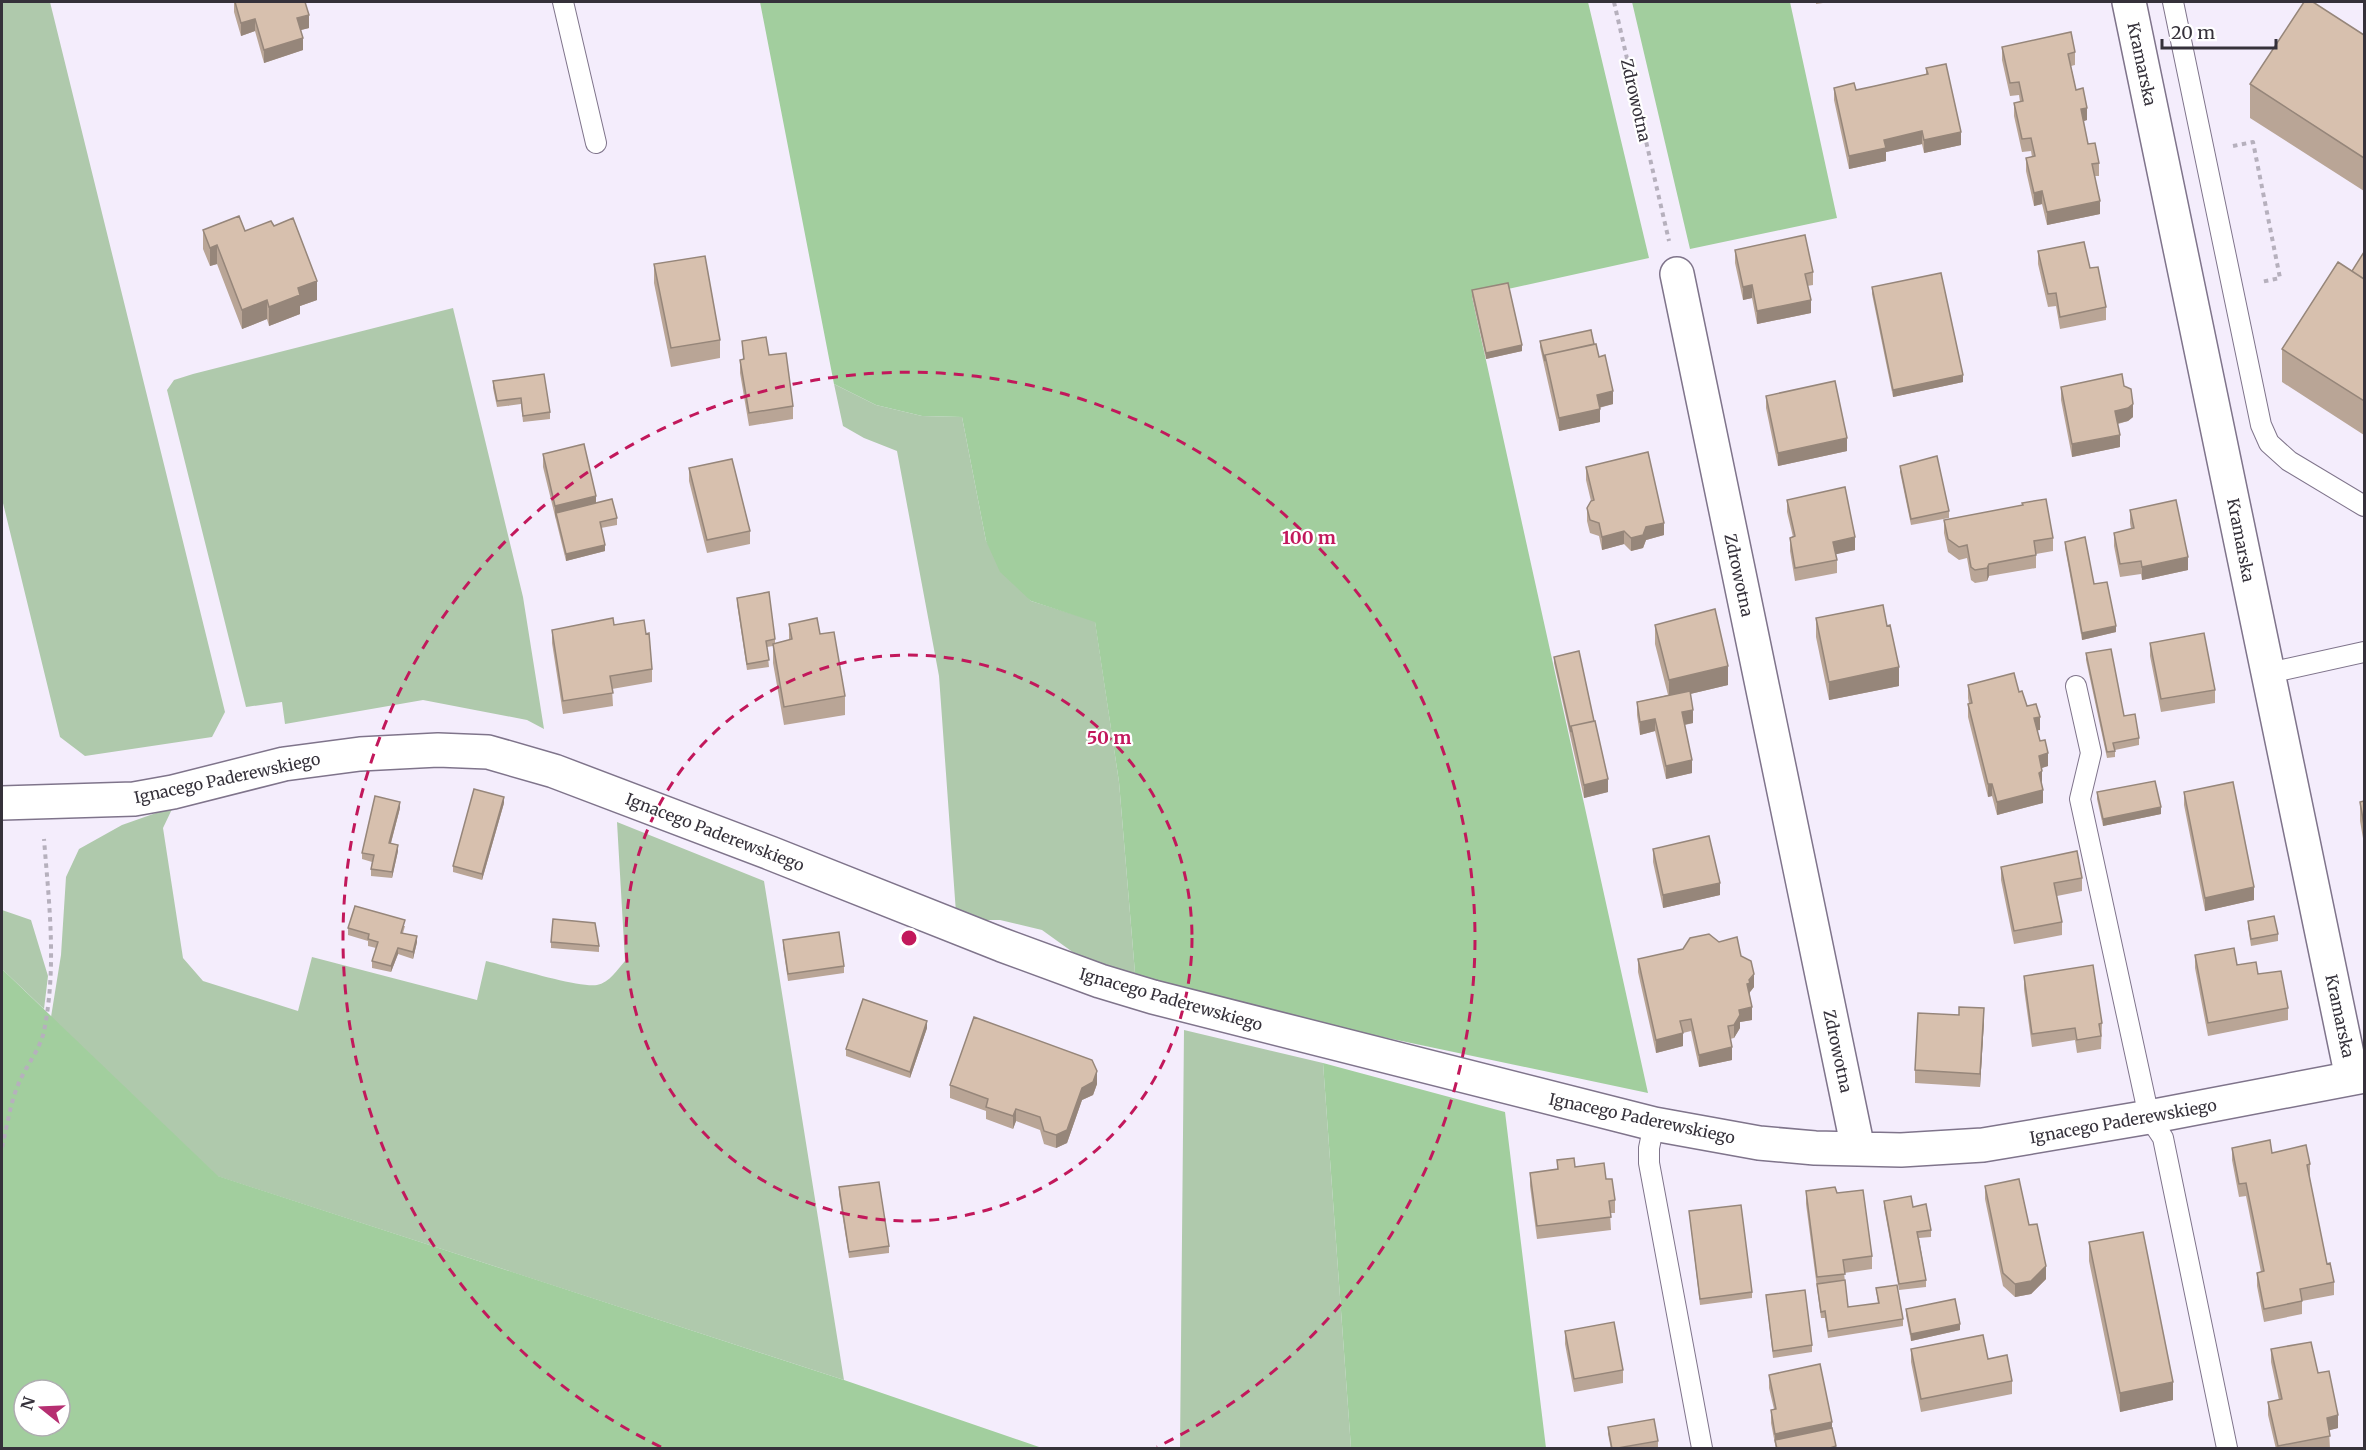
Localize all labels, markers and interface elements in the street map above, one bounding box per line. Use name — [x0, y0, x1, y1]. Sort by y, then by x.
scale bar — [2162, 12, 2276, 50]
street label: Kramarska — [2123, 20, 2161, 108]
text: 20 m — [2171, 21, 2215, 44]
street label: Zdrowotna — [1617, 57, 1655, 144]
street label: Kramarska — [2223, 496, 2259, 584]
text: 100 m — [1282, 526, 1336, 549]
street label: Zdrowotna — [1720, 532, 1758, 619]
text: 50 m — [1087, 726, 1131, 749]
street label: Ignacego Paderewskiego — [132, 748, 322, 808]
street label: Ignacego Paderewskiego — [623, 789, 807, 875]
centre of rings — [899, 928, 919, 948]
street label: Ignacego Paderewskiego — [1077, 963, 1265, 1035]
street label: Kramarska — [2321, 972, 2359, 1060]
street label: Zdrowotna — [1819, 1008, 1857, 1095]
street label: Ignacego Paderewskiego — [1547, 1088, 1737, 1148]
street label: Ignacego Paderewskiego — [2028, 1095, 2218, 1147]
north arrow — [12, 1378, 72, 1438]
text: N — [16, 1394, 39, 1412]

